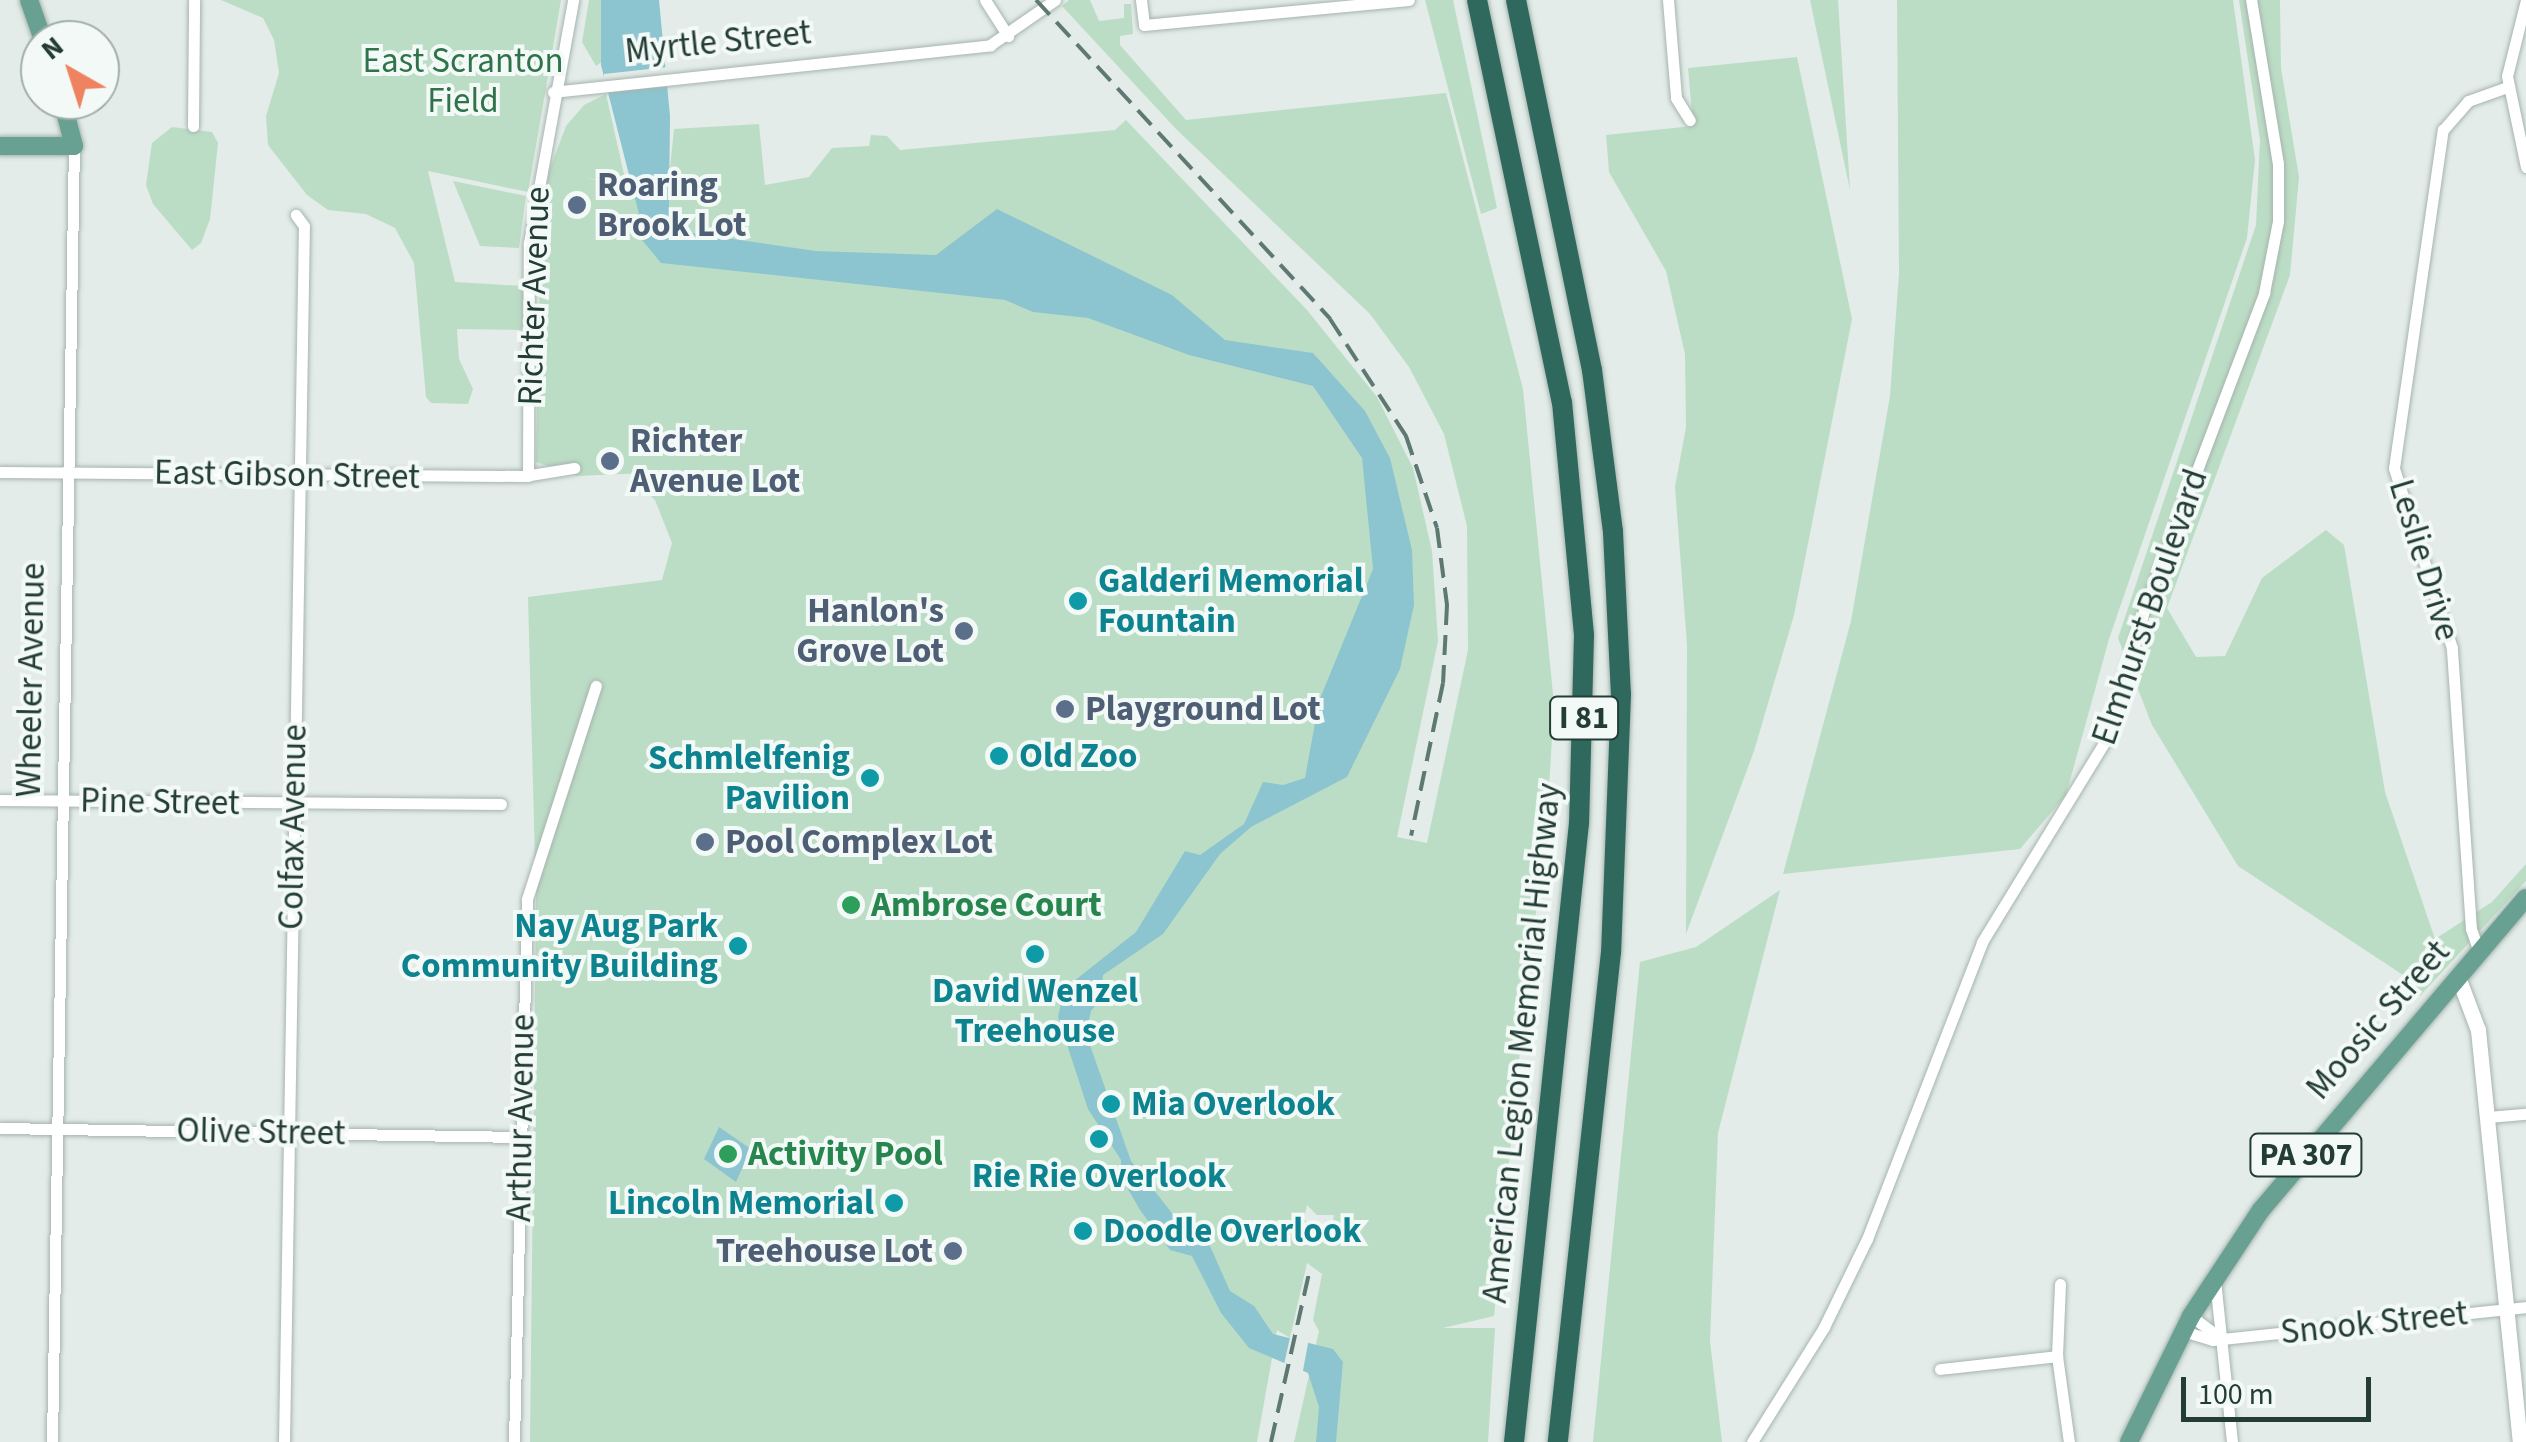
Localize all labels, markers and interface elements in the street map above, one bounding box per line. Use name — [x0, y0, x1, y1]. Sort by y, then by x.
street label: Myrtle Street — [623, 11, 813, 73]
north arrow — [20, 20, 120, 120]
text: N — [33, 27, 72, 70]
park label: East Scranton Field — [362, 40, 564, 122]
place label: Roaring Brook Lot — [597, 164, 746, 246]
street label: Richter Avenue — [509, 186, 559, 406]
marker: Roaring Brook Lot — [566, 194, 588, 216]
place label: Richter Avenue Lot — [630, 420, 800, 502]
marker: Richter Avenue Lot — [599, 450, 621, 472]
street label: East Gibson Street — [154, 452, 420, 498]
street label: Elmhurst Boulevard — [2083, 464, 2217, 750]
street label: Leslie Drive — [2380, 474, 2468, 646]
place label: Galderi Memorial Fountain — [1098, 560, 1364, 642]
street label: Wheeler Avenue — [8, 562, 54, 798]
place label: Hanlon's Grove Lot — [796, 590, 944, 672]
marker: Galderi Memorial Fountain — [1067, 590, 1089, 612]
marker: Hanlon's Grove Lot — [953, 620, 975, 642]
place label: Playground Lot — [1085, 688, 1321, 730]
road number: I 81 — [1549, 691, 1619, 745]
marker: Playground Lot — [1054, 698, 1076, 720]
street label: Colfax Avenue — [270, 724, 316, 930]
place label: Old Zoo — [1019, 735, 1137, 777]
place label: Schmlelfenig Pavilion — [648, 737, 850, 819]
marker: Old Zoo — [988, 745, 1010, 767]
marker: Schmlelfenig Pavilion — [859, 767, 881, 789]
street label: Pine Street — [80, 780, 240, 824]
street label: American Legion Memorial Highway — [1474, 781, 1570, 1305]
place label: Pool Complex Lot — [725, 821, 993, 863]
marker: Pool Complex Lot — [694, 831, 716, 853]
place label: Ambrose Court — [871, 884, 1102, 926]
marker: Ambrose Court — [840, 894, 862, 916]
place label: Nay Aug Park Community Building — [401, 905, 718, 987]
street label: Moosic Street — [2297, 932, 2459, 1108]
marker: Nay Aug Park Community Building — [727, 935, 749, 957]
marker: David Wenzel Treehouse — [1024, 943, 1046, 965]
place label: David Wenzel Treehouse — [932, 970, 1138, 1052]
street label: Arthur Avenue — [498, 1014, 544, 1222]
place label: Mia Overlook — [1131, 1083, 1335, 1125]
marker: Mia Overlook — [1100, 1093, 1122, 1115]
street label: Olive Street — [176, 1110, 346, 1154]
marker: Rie Rie Overlook — [1088, 1128, 1110, 1150]
road number: PA 307 — [2248, 1128, 2364, 1182]
place label: Activity Pool — [748, 1133, 943, 1175]
marker: Activity Pool — [717, 1143, 739, 1165]
place label: Rie Rie Overlook — [972, 1155, 1226, 1197]
place label: Lincoln Memorial — [608, 1182, 874, 1224]
marker: Lincoln Memorial — [883, 1192, 905, 1214]
place label: Doodle Overlook — [1103, 1210, 1361, 1252]
marker: Doodle Overlook — [1072, 1220, 1094, 1242]
place label: Treehouse Lot — [716, 1230, 933, 1272]
marker: Treehouse Lot — [942, 1240, 964, 1262]
street label: Snook Street — [2278, 1292, 2470, 1354]
scale bar — [2186, 1357, 2376, 1419]
text: 100 m — [2198, 1373, 2274, 1416]

